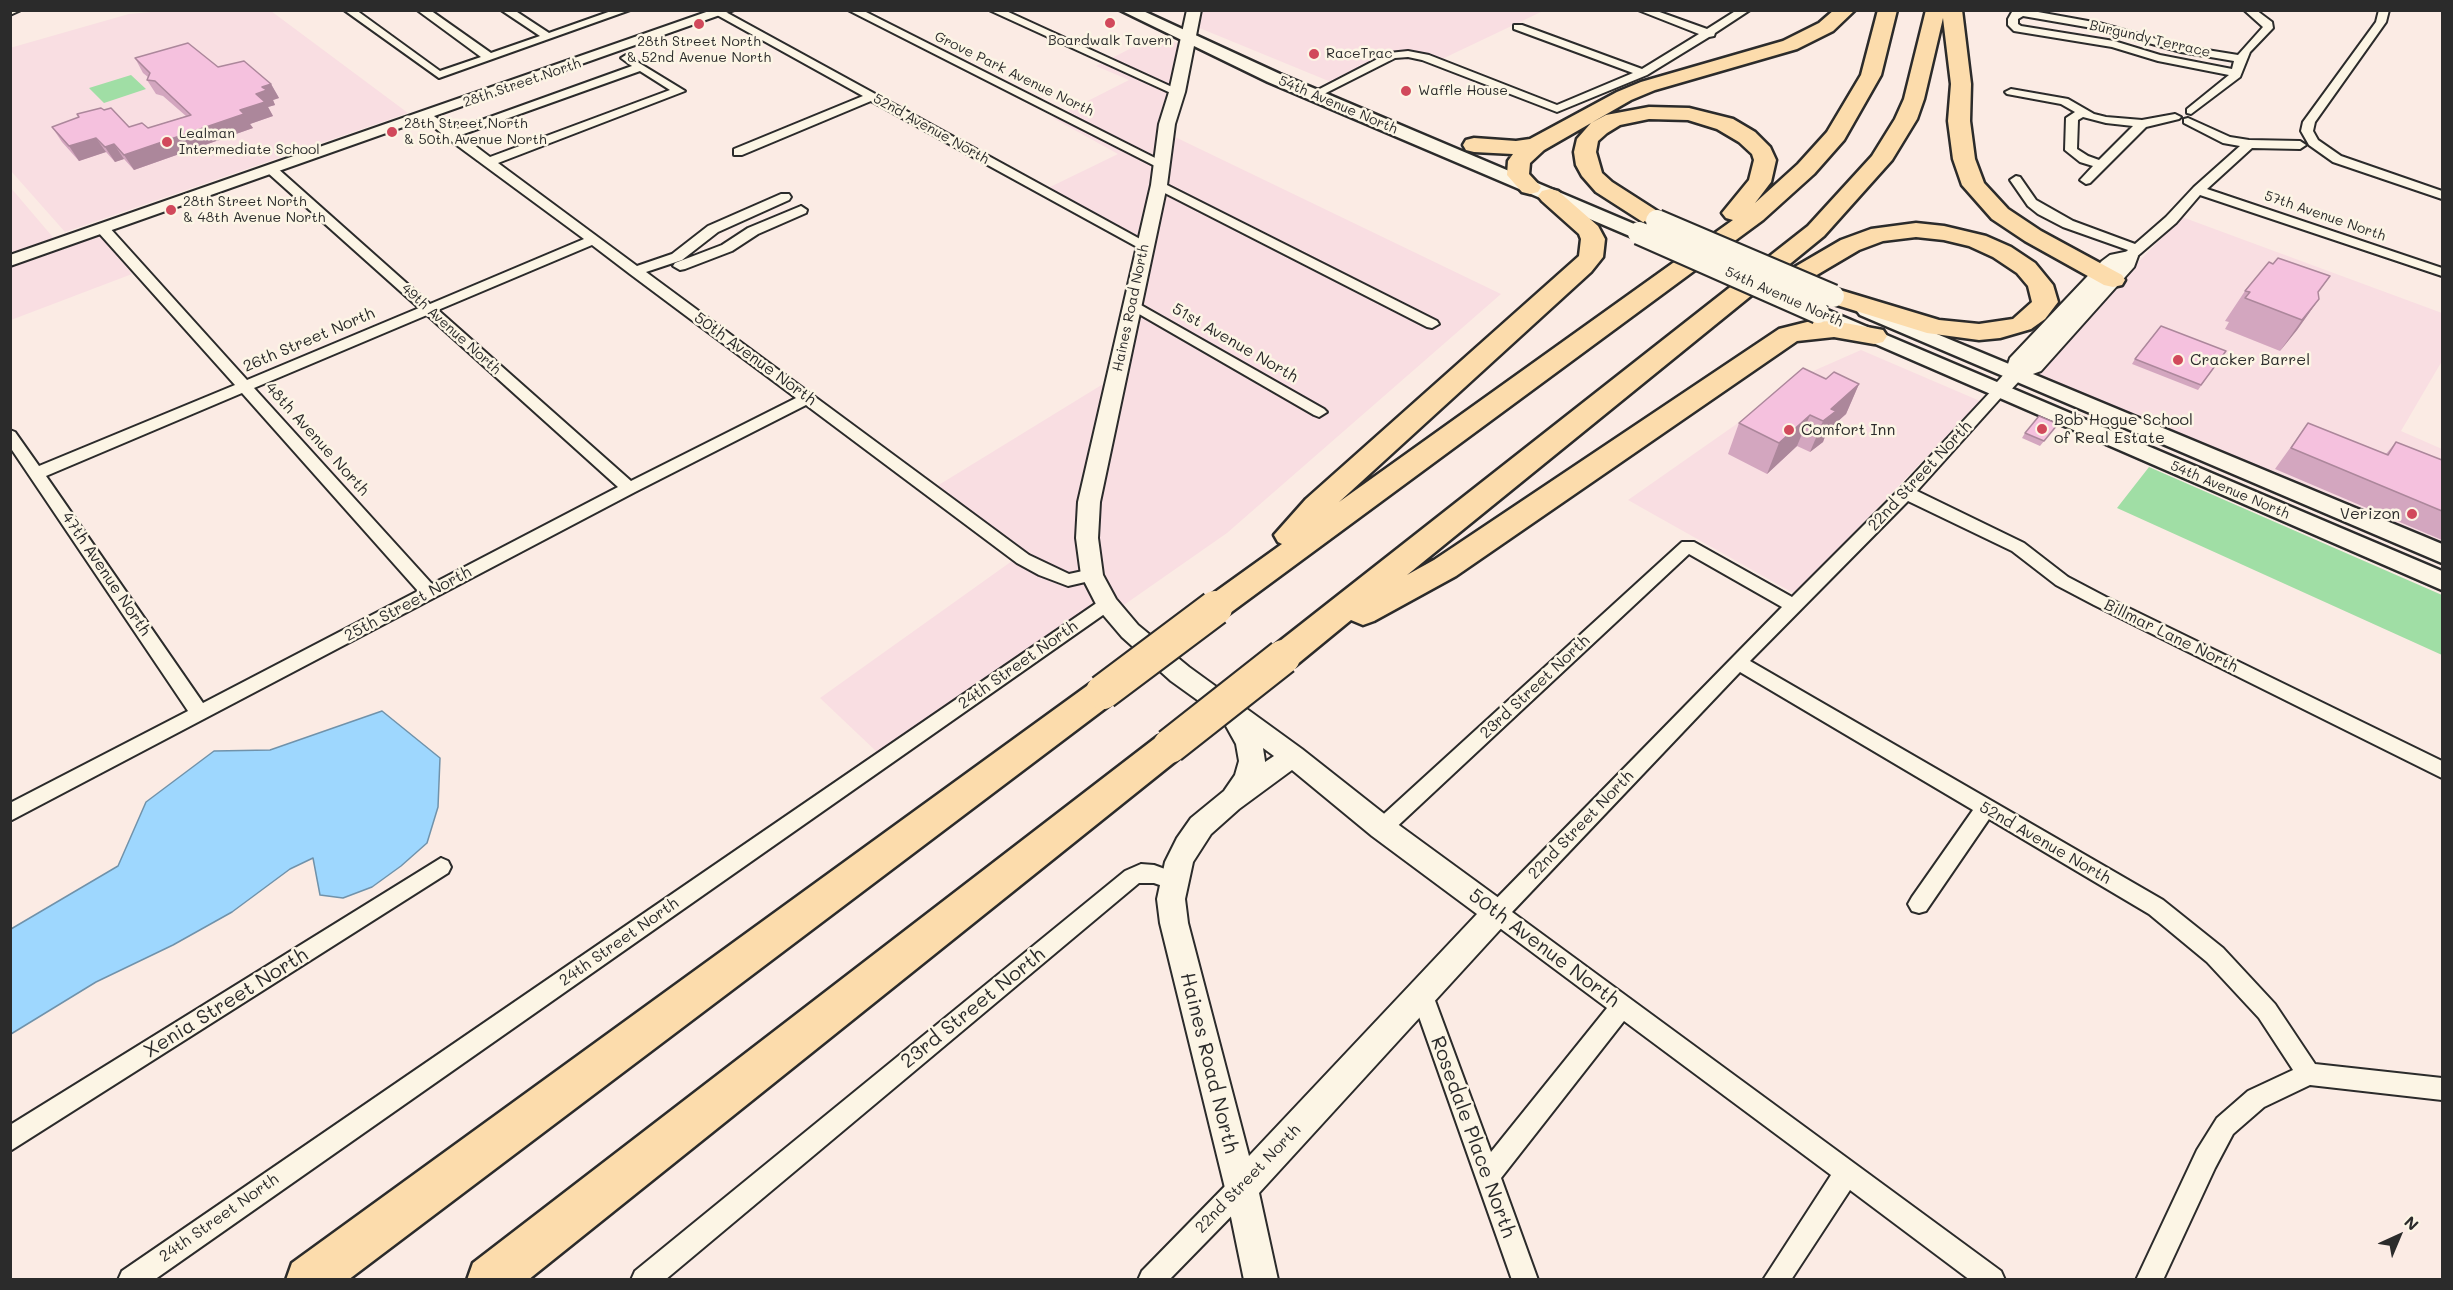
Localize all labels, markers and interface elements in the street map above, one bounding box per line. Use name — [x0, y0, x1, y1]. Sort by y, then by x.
marker: Boardwalk Tavern — [1103, 16, 1117, 30]
marker: 28th Street North & 52nd Avenue North — [692, 17, 706, 31]
street label: Burgundy Terrace — [2088, 17, 2212, 61]
street label: Grove Park Avenue North — [932, 28, 1096, 120]
place label: Boardwalk Tavern — [1048, 33, 1172, 49]
place label: 28th Street North & 52nd Avenue North — [627, 34, 771, 66]
place label: RaceTrac — [1326, 46, 1392, 62]
marker: RaceTrac — [1307, 47, 1321, 61]
street label: 28th Street North — [461, 55, 583, 111]
street label: 54th Avenue North — [1276, 72, 1400, 138]
place label: Waffle House — [1418, 83, 1508, 99]
marker: Waffle House — [1399, 84, 1413, 98]
street label: 52nd Avenue North — [870, 90, 992, 168]
place label: 28th Street North & 50th Avenue North — [404, 116, 547, 148]
marker: 28th Street North & 50th Avenue North — [385, 125, 399, 139]
place label: Lealman Intermediate School — [179, 126, 320, 158]
marker: Lealman Intermediate School — [160, 135, 174, 149]
street label: 57th Avenue North — [2262, 187, 2388, 245]
place label: 28th Street North & 48th Avenue North — [183, 194, 325, 226]
marker: 28th Street North & 48th Avenue North — [164, 203, 178, 217]
street label: Haines Road North — [1109, 243, 1153, 373]
street label: 54th Avenue North — [1722, 263, 1846, 331]
street label: 49th Avenue North — [398, 280, 504, 378]
street label: 51st Avenue North — [1169, 299, 1301, 387]
street label: 26th Street North — [240, 304, 378, 376]
street label: 50th Avenue North — [690, 308, 820, 410]
place label: Cracker Barrel — [2190, 350, 2310, 370]
marker: Cracker Barrel — [2171, 353, 2185, 367]
street label: 48th Avenue North — [261, 378, 373, 500]
place label: Bob Hogue School of Real Estate — [2054, 410, 2193, 448]
street label: 22nd Street North — [1864, 417, 1976, 535]
place label: Comfort Inn — [1801, 420, 1895, 440]
marker: Bob Hogue School of Real Estate — [2035, 422, 2049, 436]
marker: Comfort Inn — [1782, 423, 1796, 437]
street label: 54th Avenue North — [2168, 457, 2292, 523]
place label: Verizon — [2340, 504, 2400, 524]
marker: Verizon — [2405, 507, 2419, 521]
street label: 47th Avenue North — [57, 508, 155, 640]
street label: 25th Street North — [341, 562, 475, 646]
street label: Billmar Lane North — [2101, 595, 2241, 677]
street label: 24th Street North — [955, 617, 1081, 713]
street label: 23rd Street North — [1476, 631, 1594, 743]
street label: 22nd Street North — [1524, 767, 1638, 883]
street label: 52nd Avenue North — [1976, 798, 2114, 888]
street label: 50th Avenue North — [1464, 883, 1624, 1013]
street label: 24th Street North — [556, 894, 682, 990]
street label: 23rd Street North — [896, 942, 1050, 1074]
street label: Xenia Street North — [140, 943, 312, 1063]
street label: Haines Road North — [1175, 970, 1243, 1156]
street label: Rosedale Place North — [1425, 1033, 1521, 1241]
street label: 22nd Street North — [1191, 1121, 1305, 1237]
street label: 24th Street North — [156, 1170, 282, 1266]
north arrow — [2369, 1206, 2429, 1266]
text: N — [2400, 1211, 2424, 1234]

